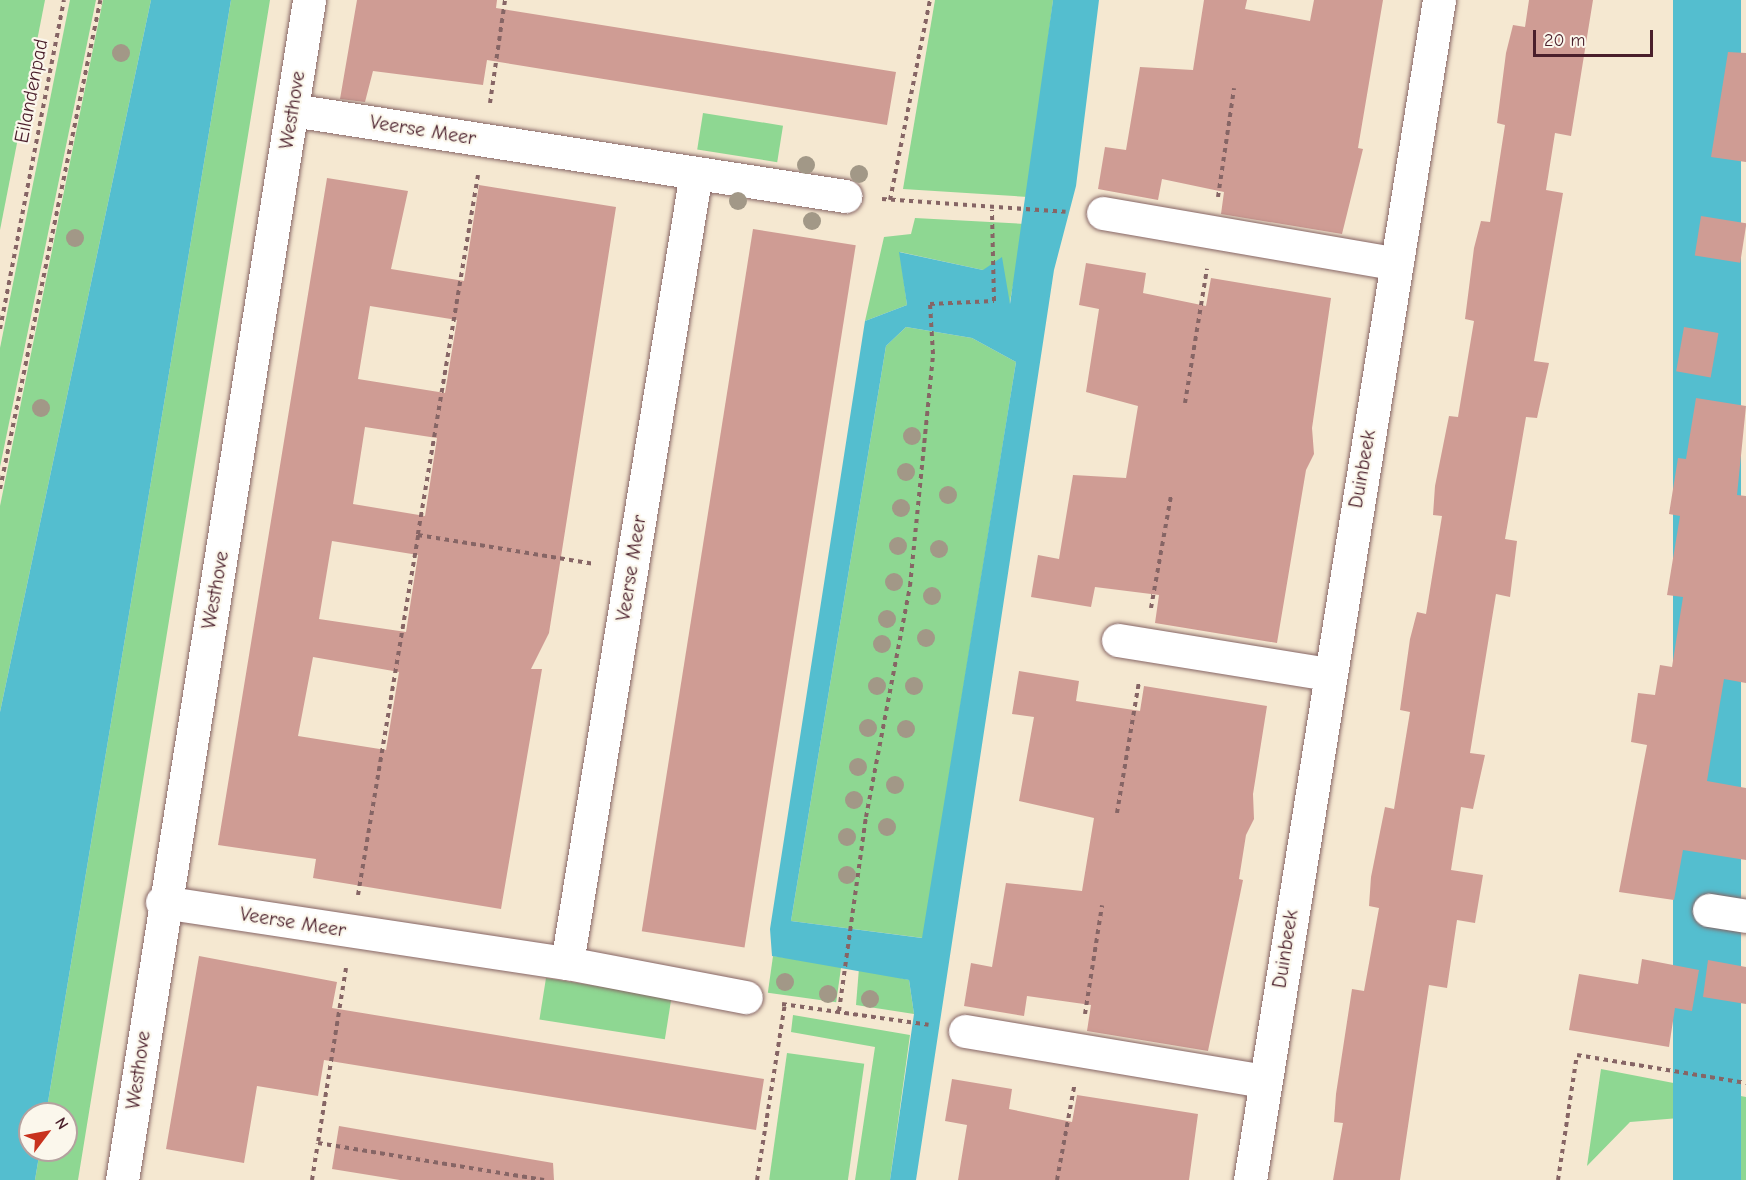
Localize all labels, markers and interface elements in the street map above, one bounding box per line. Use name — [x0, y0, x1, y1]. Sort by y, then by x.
scale bar — [1536, 18, 1656, 56]
text: 20 m — [1544, 30, 1585, 51]
street label: Eilandenpad — [9, 37, 53, 145]
street label: Westhove — [274, 69, 310, 151]
street label: Veerse Meer — [368, 110, 478, 150]
street label: Duinbeek — [1343, 428, 1381, 510]
street label: Veerse Meer — [611, 513, 651, 623]
street label: Westhove — [196, 549, 234, 631]
street label: Veerse Meer — [238, 902, 348, 942]
street label: Duinbeek — [1267, 908, 1303, 990]
street label: Westhove — [121, 1029, 155, 1111]
north arrow — [18, 1102, 78, 1162]
text: N — [51, 1114, 72, 1133]

